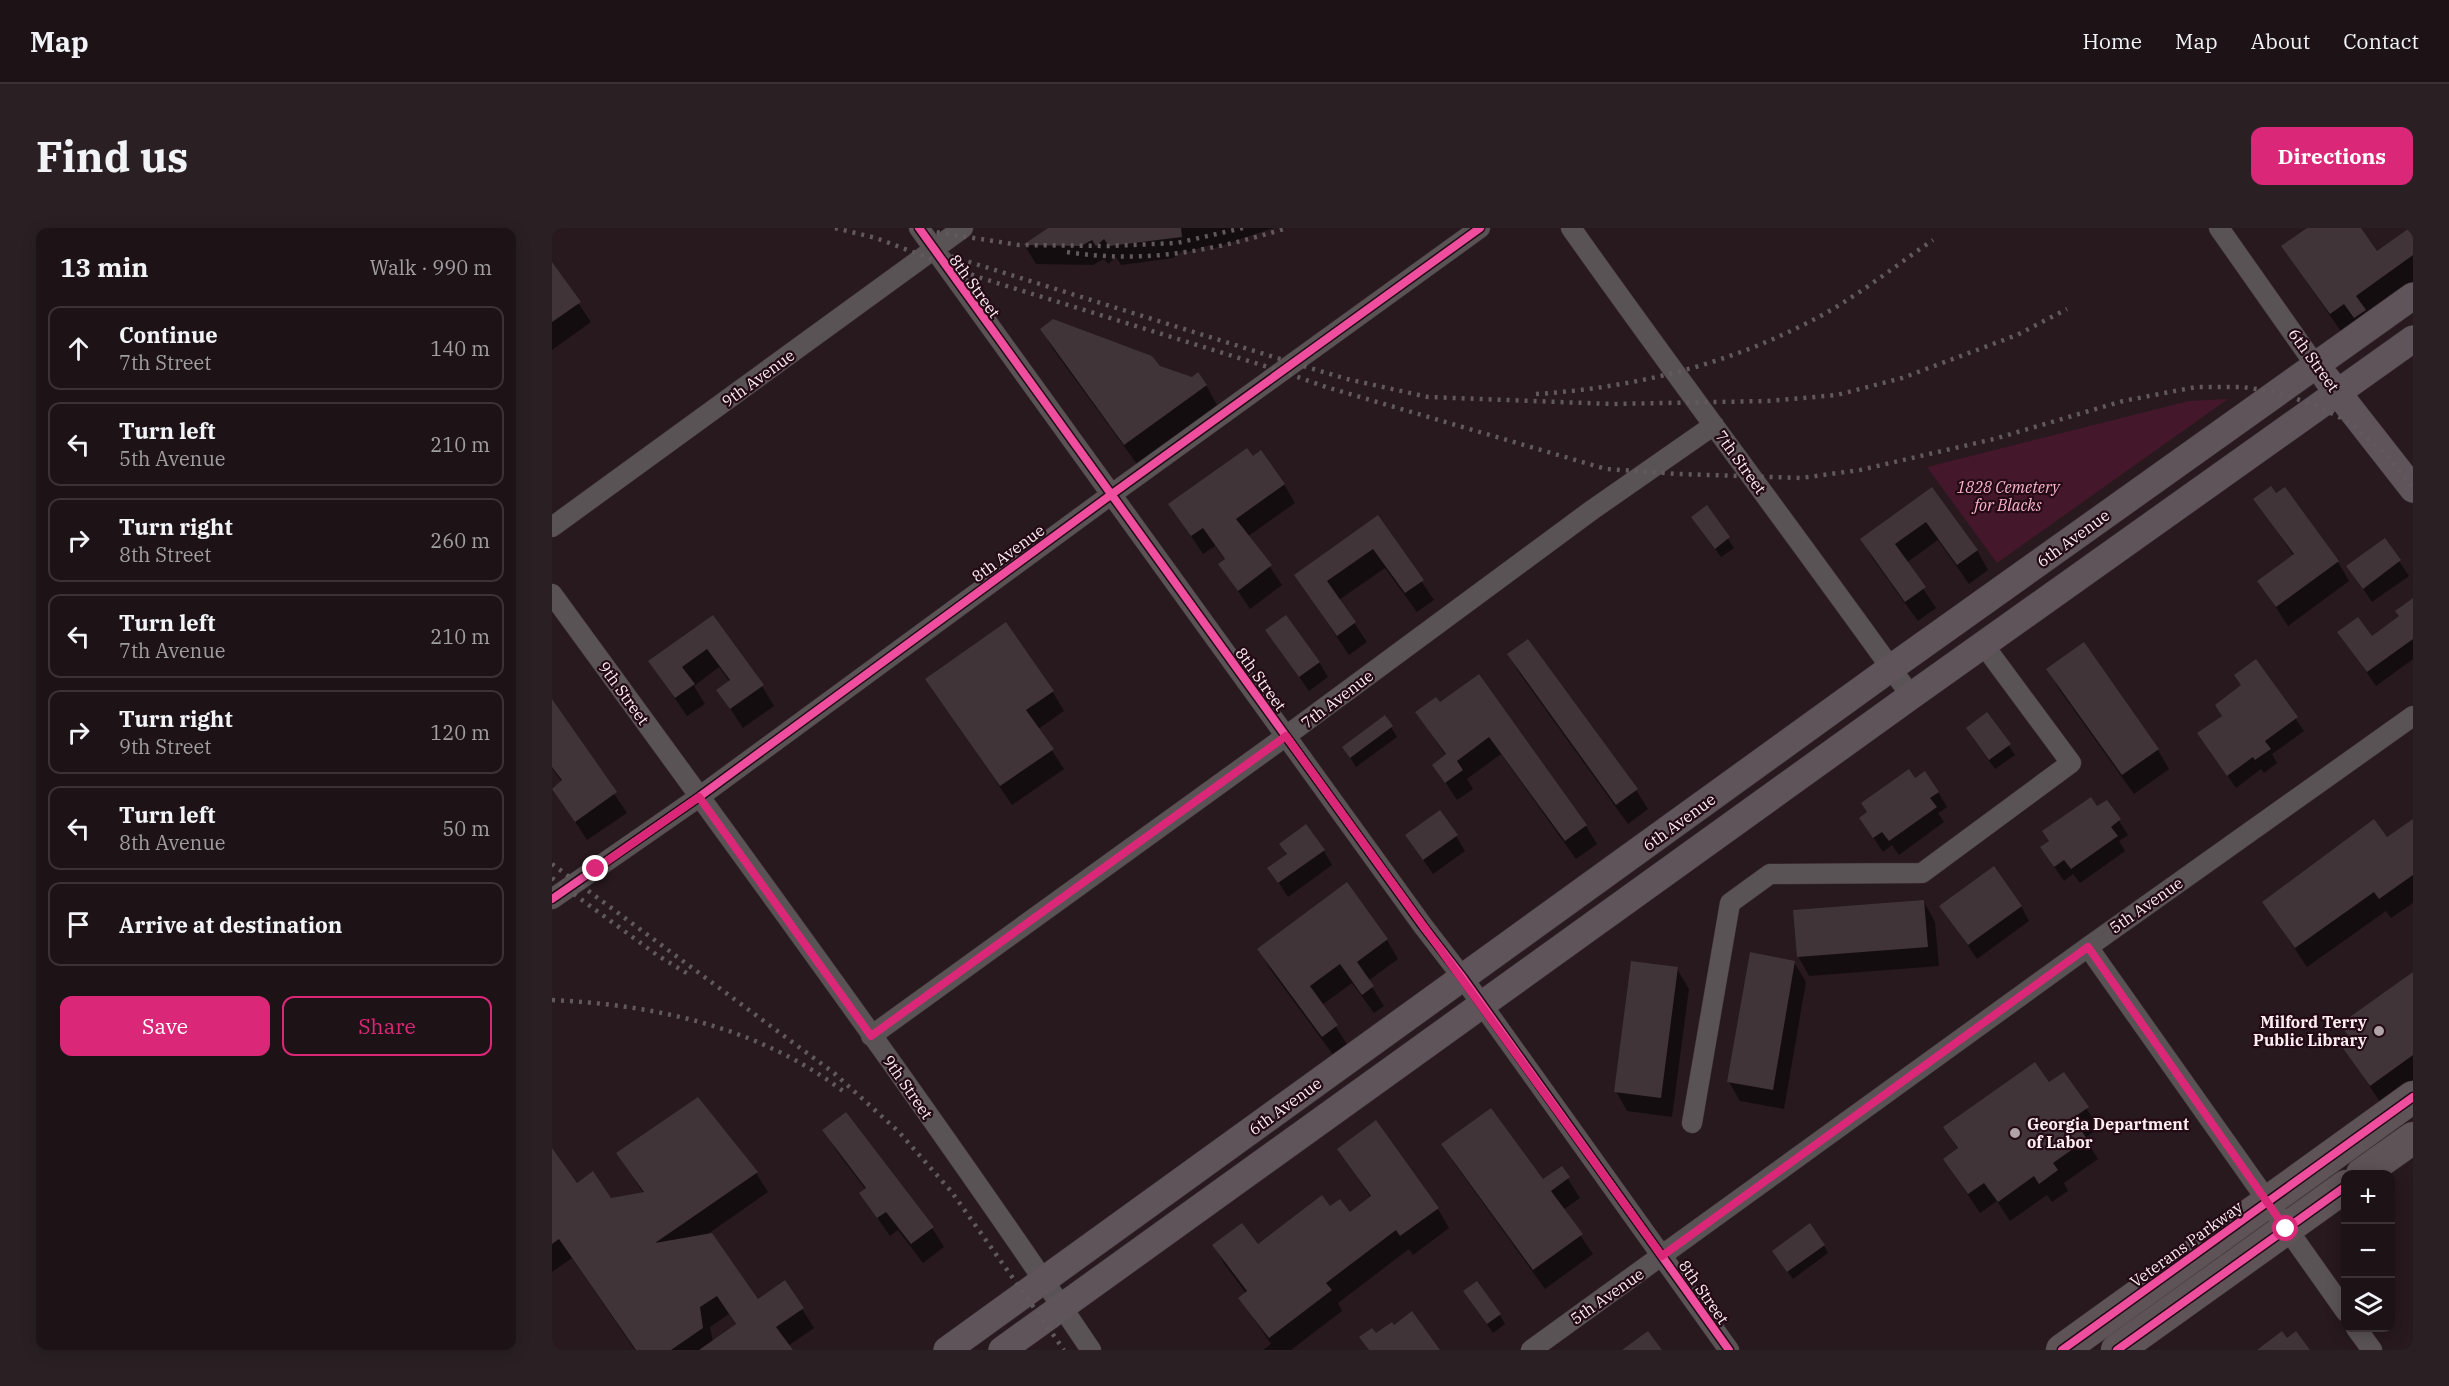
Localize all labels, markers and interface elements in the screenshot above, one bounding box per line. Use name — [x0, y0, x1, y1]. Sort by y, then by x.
text: Map — [30, 23, 89, 60]
text: Home — [2082, 27, 2142, 55]
text: Map — [2175, 27, 2218, 55]
text: About — [2251, 27, 2310, 55]
text: Contact — [2343, 27, 2419, 55]
button: Directions — [2251, 127, 2413, 185]
text: Find us — [36, 129, 188, 184]
text: 13 min — [60, 250, 148, 284]
street label: 8th Street — [945, 250, 1005, 322]
text: Walk · 990 m — [370, 254, 492, 281]
text: Continue — [119, 320, 218, 349]
street label: 6th Street — [2284, 324, 2344, 396]
icon: ahead — [62, 332, 95, 365]
text: 140 m — [430, 335, 490, 362]
street label: 9th Avenue — [718, 345, 798, 411]
text: 7th Street — [119, 349, 211, 376]
text: Turn left — [119, 416, 215, 445]
street label: 7th Street — [1711, 426, 1771, 498]
icon: left — [62, 428, 95, 461]
text: 210 m — [430, 431, 490, 458]
text: 5th Avenue — [119, 445, 225, 472]
park label: 1828 Cemetery for Blacks — [1957, 477, 2061, 515]
street label: 6th Avenue — [2033, 505, 2113, 571]
text: Turn right — [119, 512, 233, 541]
street label: 8th Avenue — [968, 520, 1048, 586]
icon: right — [62, 524, 95, 557]
text: 260 m — [430, 527, 490, 554]
text: 8th Street — [119, 541, 211, 568]
text: Turn left — [119, 608, 215, 637]
icon: left — [62, 620, 95, 653]
text: 210 m — [430, 623, 490, 650]
text: 7th Avenue — [119, 637, 225, 664]
street label: 8th Street — [1231, 643, 1291, 715]
street label: 9th Street — [594, 657, 654, 729]
street label: 7th Avenue — [1297, 665, 1377, 733]
text: Turn right — [119, 704, 233, 733]
icon: right — [62, 716, 95, 749]
text: 120 m — [430, 719, 490, 746]
text: 9th Street — [119, 733, 211, 760]
street label: 6th Avenue — [1639, 789, 1719, 855]
text: Turn left — [119, 800, 215, 829]
icon: left — [62, 812, 95, 845]
text: 50 m — [442, 815, 490, 842]
text: 8th Avenue — [119, 829, 225, 856]
route end — [582, 855, 608, 881]
street label: 5th Avenue — [2105, 872, 2187, 938]
icon: arrive — [62, 908, 95, 941]
text: Arrive at destination — [119, 910, 342, 939]
button: Save — [60, 996, 270, 1056]
button: Share — [282, 996, 492, 1056]
place label: Milford Terry Public Library — [2253, 1012, 2368, 1050]
marker: Milford Terry Public Library — [2372, 1024, 2386, 1038]
street label: 9th Street — [879, 1051, 938, 1123]
street label: 6th Avenue — [1245, 1073, 1325, 1139]
place label: Georgia Department of Labor — [2027, 1114, 2189, 1152]
marker: Georgia Department of Labor — [2008, 1126, 2022, 1140]
map controls — [2341, 1170, 2395, 1332]
button: + — [2341, 1170, 2395, 1224]
street label: Veterans Parkway — [2126, 1196, 2247, 1292]
route start — [2272, 1215, 2298, 1241]
button: − — [2341, 1224, 2395, 1278]
street label: 8th Street — [1675, 1256, 1734, 1328]
street label: 5th Avenue — [1566, 1263, 1648, 1329]
button: layers — [2341, 1278, 2395, 1332]

